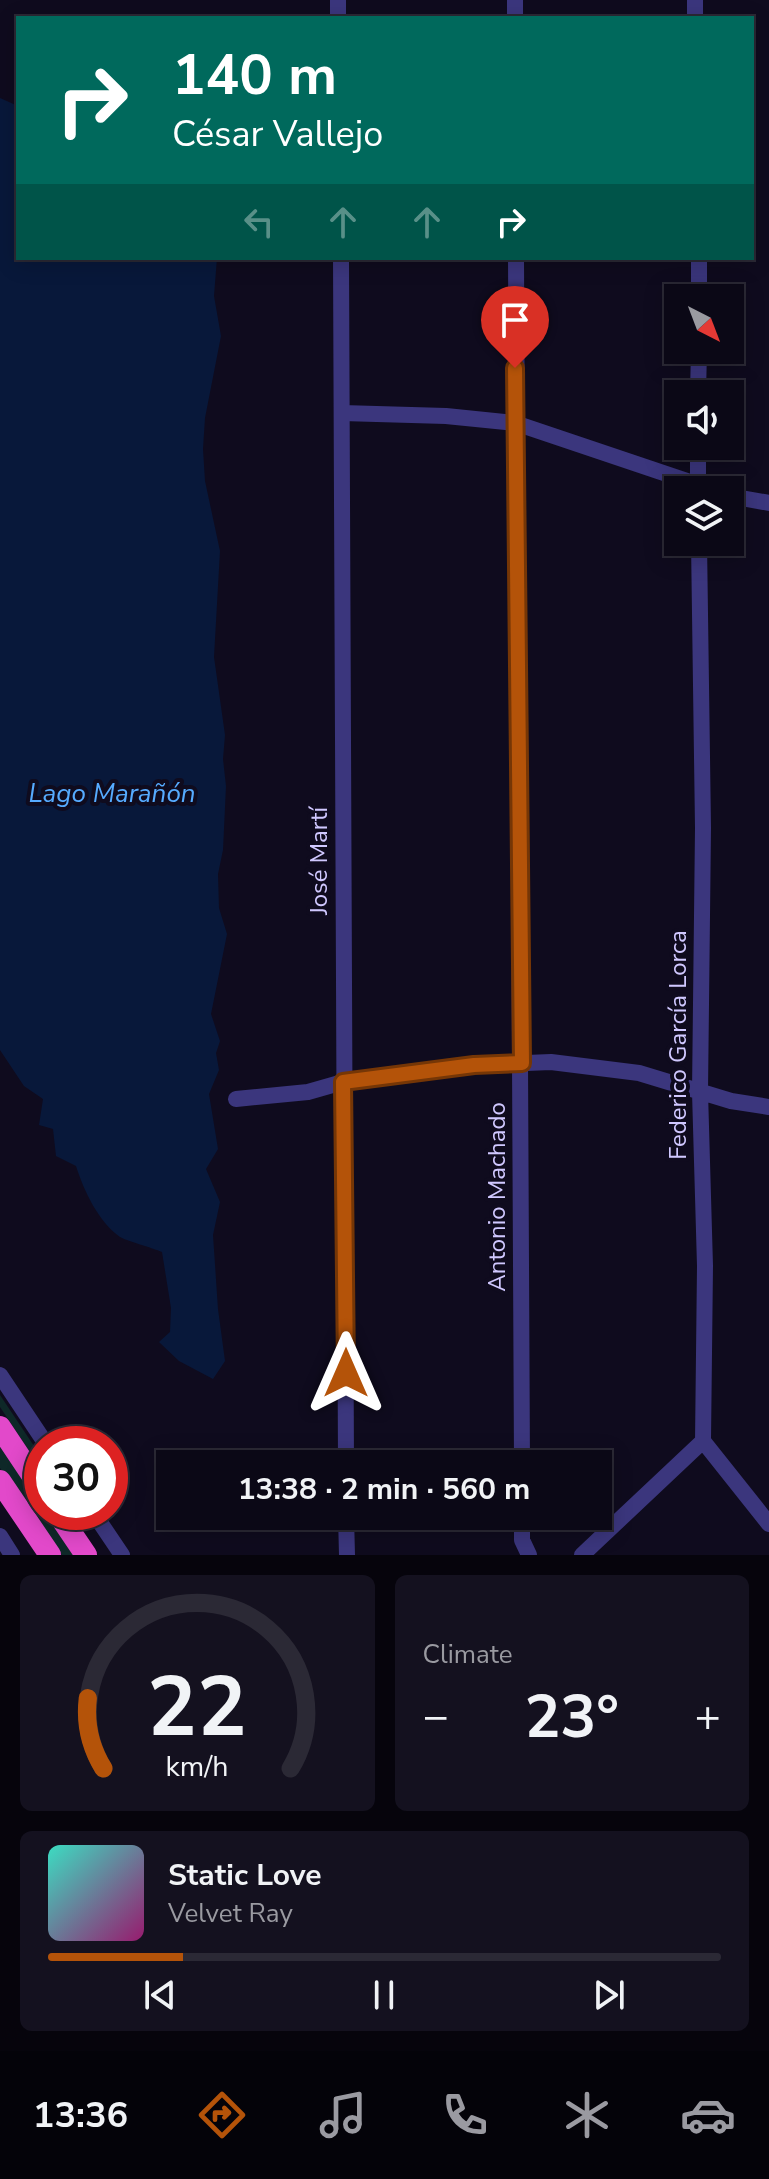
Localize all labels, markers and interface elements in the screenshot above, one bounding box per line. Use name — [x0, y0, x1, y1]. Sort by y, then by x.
text: 140 m — [172, 37, 337, 114]
icon: right — [40, 48, 144, 152]
text: César Vallejo — [172, 110, 383, 159]
icon: left — [237, 200, 281, 244]
icon: ahead — [321, 200, 365, 244]
icon: ahead — [405, 200, 449, 244]
icon: right — [489, 200, 533, 244]
north arrow — [664, 284, 744, 364]
map controls — [664, 284, 744, 556]
pin — [481, 286, 549, 368]
icon: arrive — [493, 298, 537, 342]
button: sound — [664, 380, 744, 460]
button: layers — [664, 476, 744, 556]
water label: Lago Marañón — [28, 776, 196, 811]
street label: José Martí — [303, 806, 335, 916]
street label: Federico García Lorca — [662, 930, 694, 1160]
street label: Antonio Machado — [481, 1102, 513, 1292]
position arrow — [304, 1331, 388, 1415]
speed limit sign: 30 — [24, 1426, 128, 1530]
text: 13:38 · 2 min · 560 m — [238, 1469, 530, 1510]
text: Climate — [423, 1637, 513, 1672]
text: 22 — [147, 1651, 247, 1764]
text: 23° — [524, 1676, 619, 1758]
text: − — [423, 1687, 449, 1747]
text: + — [695, 1687, 721, 1747]
text: km/h — [166, 1747, 229, 1786]
text: Static Love — [168, 1855, 322, 1896]
text: Velvet Ray — [168, 1896, 293, 1931]
icon: previous — [138, 1973, 182, 2017]
icon: pause — [362, 1973, 406, 2017]
icon: next — [587, 1973, 631, 2017]
icon: directions — [194, 2087, 250, 2143]
icon: music — [315, 2087, 371, 2143]
icon: phone — [437, 2087, 493, 2143]
icon: climate — [559, 2087, 615, 2143]
icon: car — [680, 2087, 736, 2143]
text: 13:36 — [33, 2091, 128, 2140]

